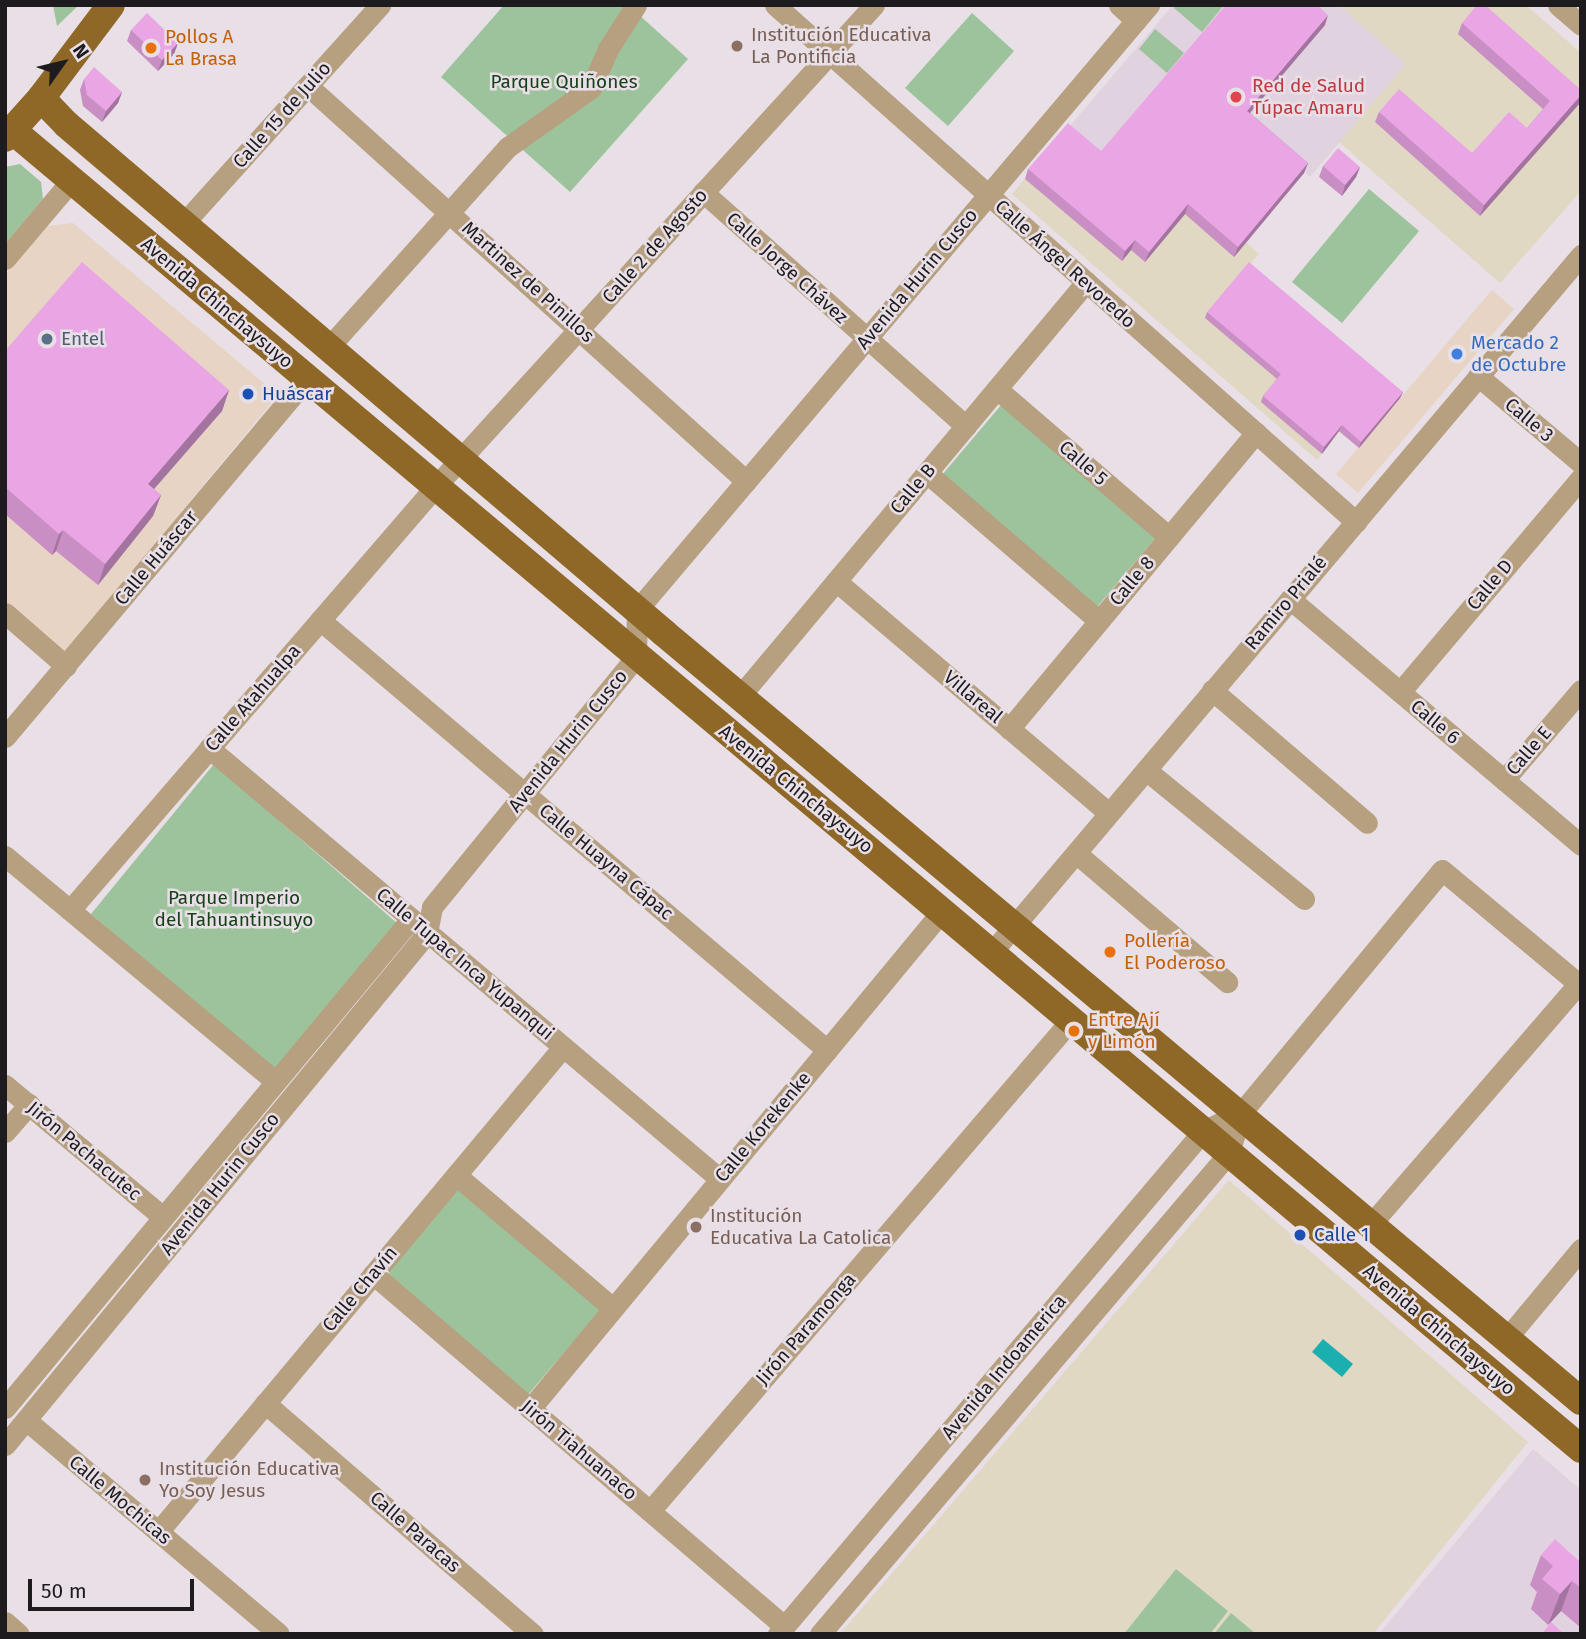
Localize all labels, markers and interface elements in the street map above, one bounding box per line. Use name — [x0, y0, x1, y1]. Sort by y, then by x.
place label: Institución Educativa La Pontificia — [751, 24, 931, 68]
place label: Pollos A La Brasa — [165, 26, 237, 70]
north arrow — [28, 28, 98, 98]
marker: Institución Educativa La Pontificia — [729, 38, 745, 54]
text: N — [68, 39, 94, 63]
marker: Pollos A La Brasa — [143, 40, 159, 56]
street label: Calle 15 de Julio — [228, 57, 336, 173]
park label: Parque Quiñones — [490, 71, 638, 93]
place label: Red de Salud Túpac Amaru — [1252, 75, 1365, 119]
marker: Red de Salud Túpac Amaru — [1226, 87, 1246, 107]
street label: Calle 2 de Agosto — [598, 184, 712, 308]
street label: Calle Ángel Revoredo — [990, 195, 1140, 333]
street label: Avenida Hurin Cusco — [852, 204, 982, 354]
street label: Calle Jorge Chávez — [722, 208, 852, 328]
street label: Martinez de Pinillos — [457, 217, 599, 347]
street label: Avenida Chinchaysuyo — [136, 233, 298, 373]
place label: Entel — [61, 328, 105, 350]
marker: Entel — [39, 331, 55, 347]
place label: Mercado 2 de Octubre — [1471, 332, 1566, 376]
marker: Mercado 2 de Octubre — [1449, 346, 1465, 362]
place label: Huáscar — [262, 383, 332, 405]
marker: Huáscar — [240, 386, 256, 402]
street label: Calle 3 — [1500, 393, 1558, 447]
street label: Calle 5 — [1054, 436, 1112, 490]
street label: Calle B — [885, 459, 941, 519]
street label: Calle Huáscar — [110, 506, 202, 610]
street label: Ramiro Prialé — [1240, 551, 1332, 655]
street label: Calle 8 — [1105, 552, 1159, 610]
street label: Calle D — [1462, 555, 1518, 615]
street label: Calle Atahualpa — [200, 640, 306, 756]
street label: Avenida Hurin Cusco — [504, 665, 632, 817]
street label: Villareal — [939, 666, 1007, 728]
street label: Calle 6 — [1406, 695, 1464, 749]
street label: Avenida Chinchaysuyo — [714, 720, 878, 858]
street label: Calle E — [1502, 722, 1556, 780]
street label: Calle Huayna Cápac — [534, 799, 678, 925]
street label: Calle Tupac Inca Yupanqui — [372, 883, 558, 1045]
park label: Parque Imperio del Tahuantinsuyo — [155, 887, 313, 931]
place label: Pollería El Poderoso — [1124, 930, 1226, 974]
marker: Pollería El Poderoso — [1102, 944, 1118, 960]
place label: Entre Ají y Limón — [1088, 1009, 1160, 1053]
marker: Entre Ají y Limón — [1066, 1023, 1082, 1039]
street label: Calle Korekenke — [710, 1067, 816, 1187]
street label: Jirón Pachacutec — [22, 1097, 146, 1205]
street label: Avenida Hurin Cusco — [156, 1108, 284, 1260]
place label: Institución Educativa La Catolica — [710, 1205, 891, 1249]
marker: Institución Educativa La Catolica — [688, 1219, 704, 1235]
place label: Calle 1 — [1314, 1224, 1369, 1246]
marker: Calle 1 — [1292, 1227, 1308, 1243]
street label: Calle Chavín — [318, 1242, 402, 1336]
street label: Avenida Chinchaysuyo — [1358, 1260, 1520, 1400]
street label: Jirón Paramonga — [751, 1268, 861, 1390]
street label: Avenida Indoamerica — [937, 1290, 1071, 1444]
street label: Jirón Tiahuanaco — [516, 1395, 642, 1505]
street label: Calle Mochicas — [64, 1451, 176, 1549]
place label: Institución Educativa Yo Soy Jesus — [159, 1458, 339, 1502]
marker: Institución Educativa Yo Soy Jesus — [137, 1472, 153, 1488]
street label: Calle Paracas — [365, 1487, 465, 1577]
scale bar — [32, 1566, 198, 1610]
text: 50 m — [41, 1578, 87, 1604]

